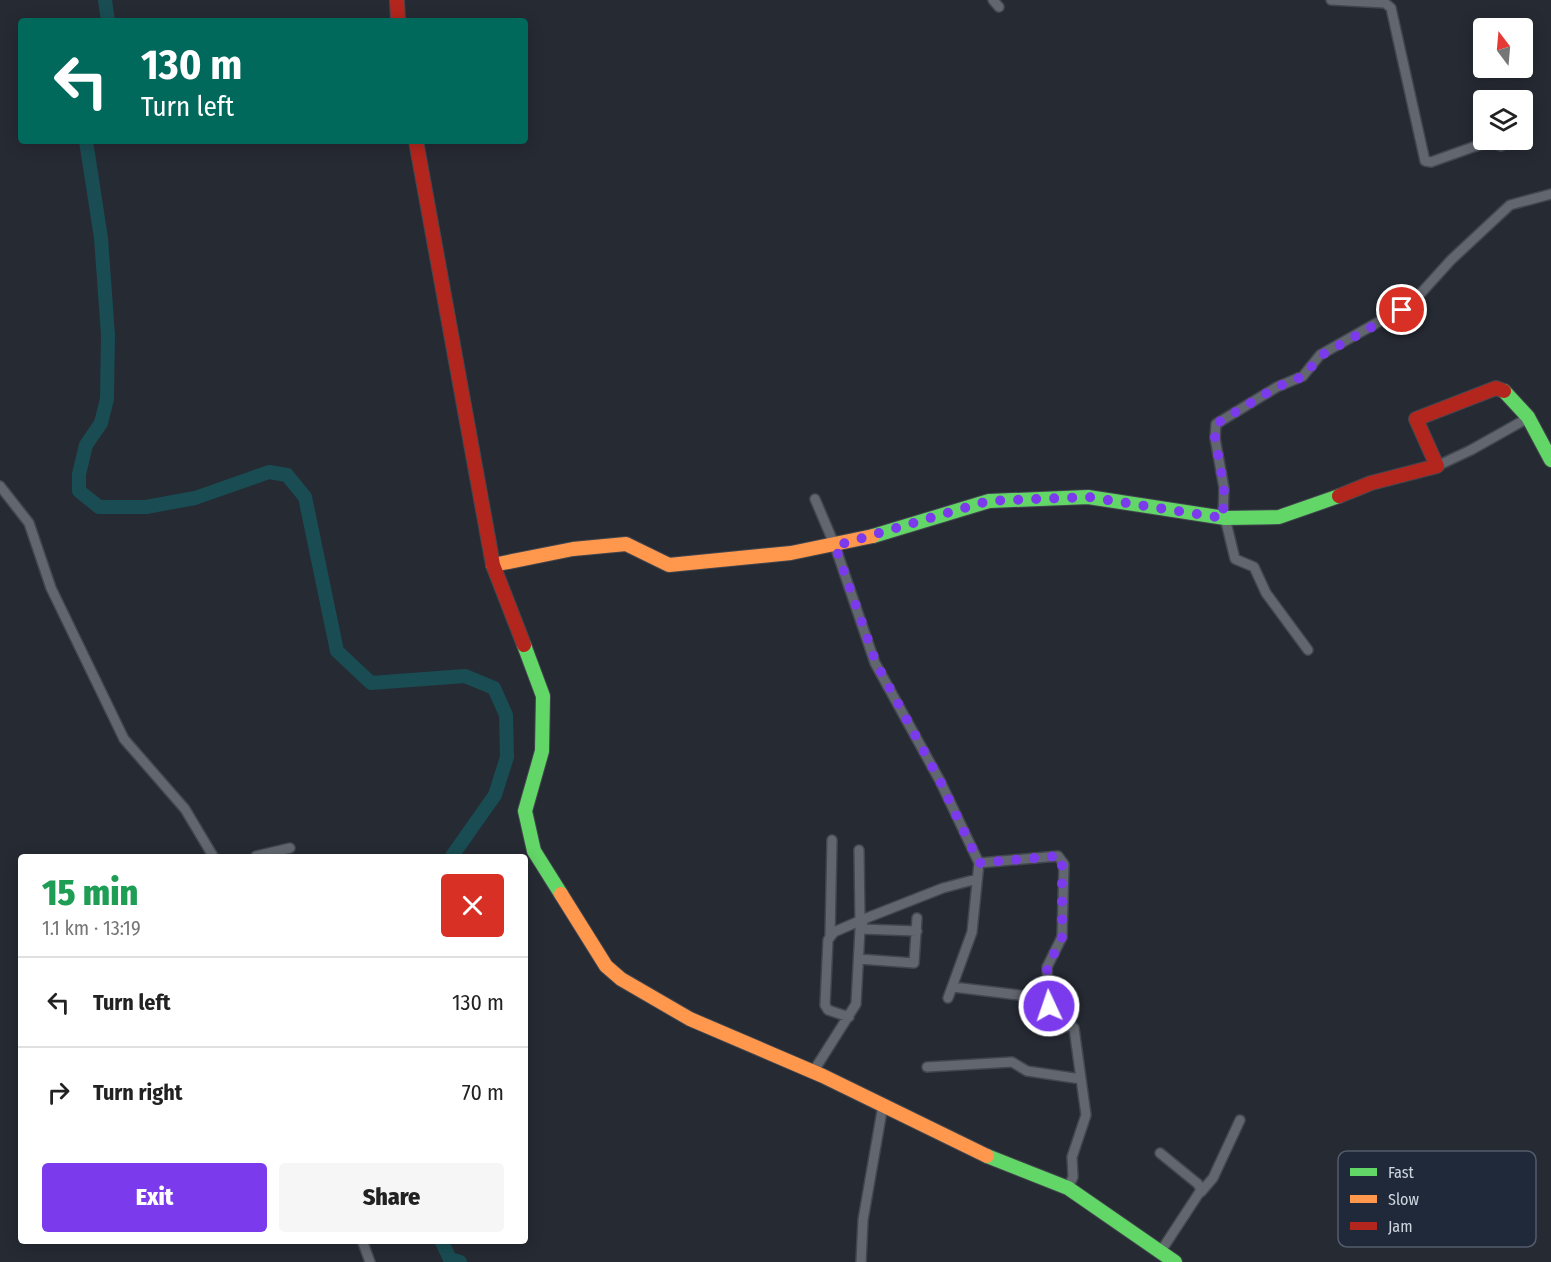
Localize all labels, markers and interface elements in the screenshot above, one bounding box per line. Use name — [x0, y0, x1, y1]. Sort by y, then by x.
north arrow — [1473, 18, 1533, 78]
map controls — [1473, 18, 1533, 150]
text: 130 m — [141, 40, 242, 90]
icon: left — [42, 42, 120, 120]
button: layers — [1473, 90, 1533, 150]
text: Turn left — [141, 91, 234, 123]
pin — [1376, 284, 1427, 335]
icon: arrive — [1385, 293, 1418, 326]
text: 15 min — [42, 871, 138, 915]
button: close — [441, 874, 504, 937]
text: 1.1 km · 13:19 — [42, 916, 141, 940]
position arrow — [1017, 974, 1081, 1038]
icon: left — [42, 986, 75, 1019]
text: Turn left — [93, 989, 171, 1016]
text: 130 m — [452, 989, 504, 1016]
icon: right — [42, 1076, 75, 1109]
text: Turn right — [93, 1079, 182, 1106]
text: 70 m — [462, 1079, 504, 1106]
legend — [1338, 1151, 1536, 1247]
button: Exit — [42, 1163, 267, 1232]
button: Share — [279, 1163, 504, 1232]
text: Fast — [1388, 1163, 1415, 1182]
text: Slow — [1388, 1190, 1419, 1209]
text: Jam — [1388, 1217, 1413, 1236]

